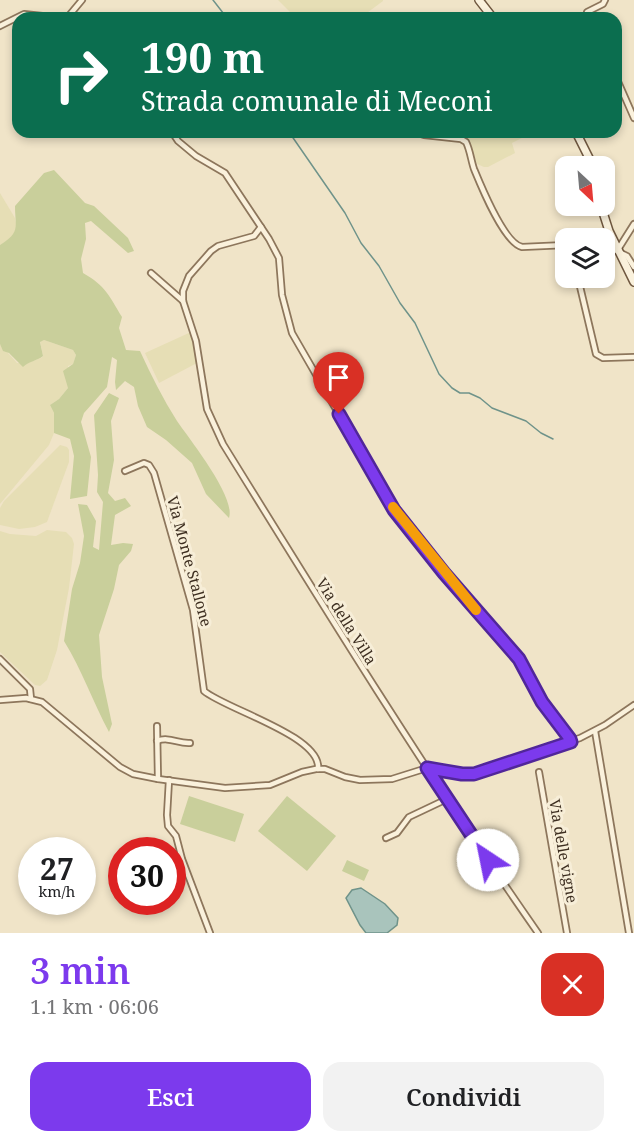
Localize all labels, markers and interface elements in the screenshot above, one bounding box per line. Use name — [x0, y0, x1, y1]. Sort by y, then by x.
text: 190 m — [141, 28, 265, 85]
icon: right — [42, 36, 120, 114]
text: Strada comunale di Meconi — [141, 82, 492, 119]
north arrow — [555, 156, 615, 216]
map controls — [555, 156, 615, 288]
button: layers — [555, 228, 615, 288]
pin — [313, 352, 364, 414]
icon: arrive — [322, 361, 355, 394]
street label: Via Monte Stallone — [163, 493, 217, 629]
street label: Via della Villa — [312, 574, 382, 668]
street label: Via delle vigne — [545, 798, 583, 904]
position arrow — [456, 828, 520, 892]
speed limit sign: 30 — [108, 837, 186, 915]
text: 27 — [40, 848, 74, 889]
text: km/h — [39, 881, 75, 901]
text: 3 min — [30, 946, 131, 995]
button: close — [541, 953, 604, 1016]
text: 1.1 km · 06:06 — [30, 993, 159, 1020]
button: Esci — [30, 1062, 311, 1131]
button: Condividi — [323, 1062, 604, 1131]

